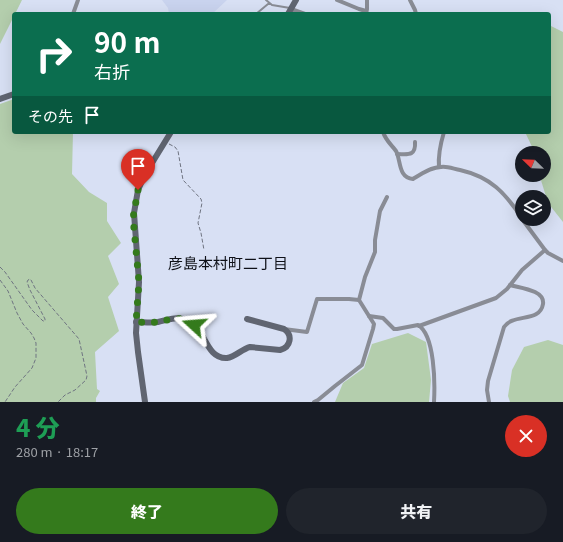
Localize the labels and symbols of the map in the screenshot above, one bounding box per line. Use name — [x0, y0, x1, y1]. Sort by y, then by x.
north arrow — [515, 146, 551, 182]
pin — [121, 149, 155, 190]
district label: 彦島本村町二丁目 — [168, 252, 288, 273]
position arrow — [173, 304, 215, 346]

